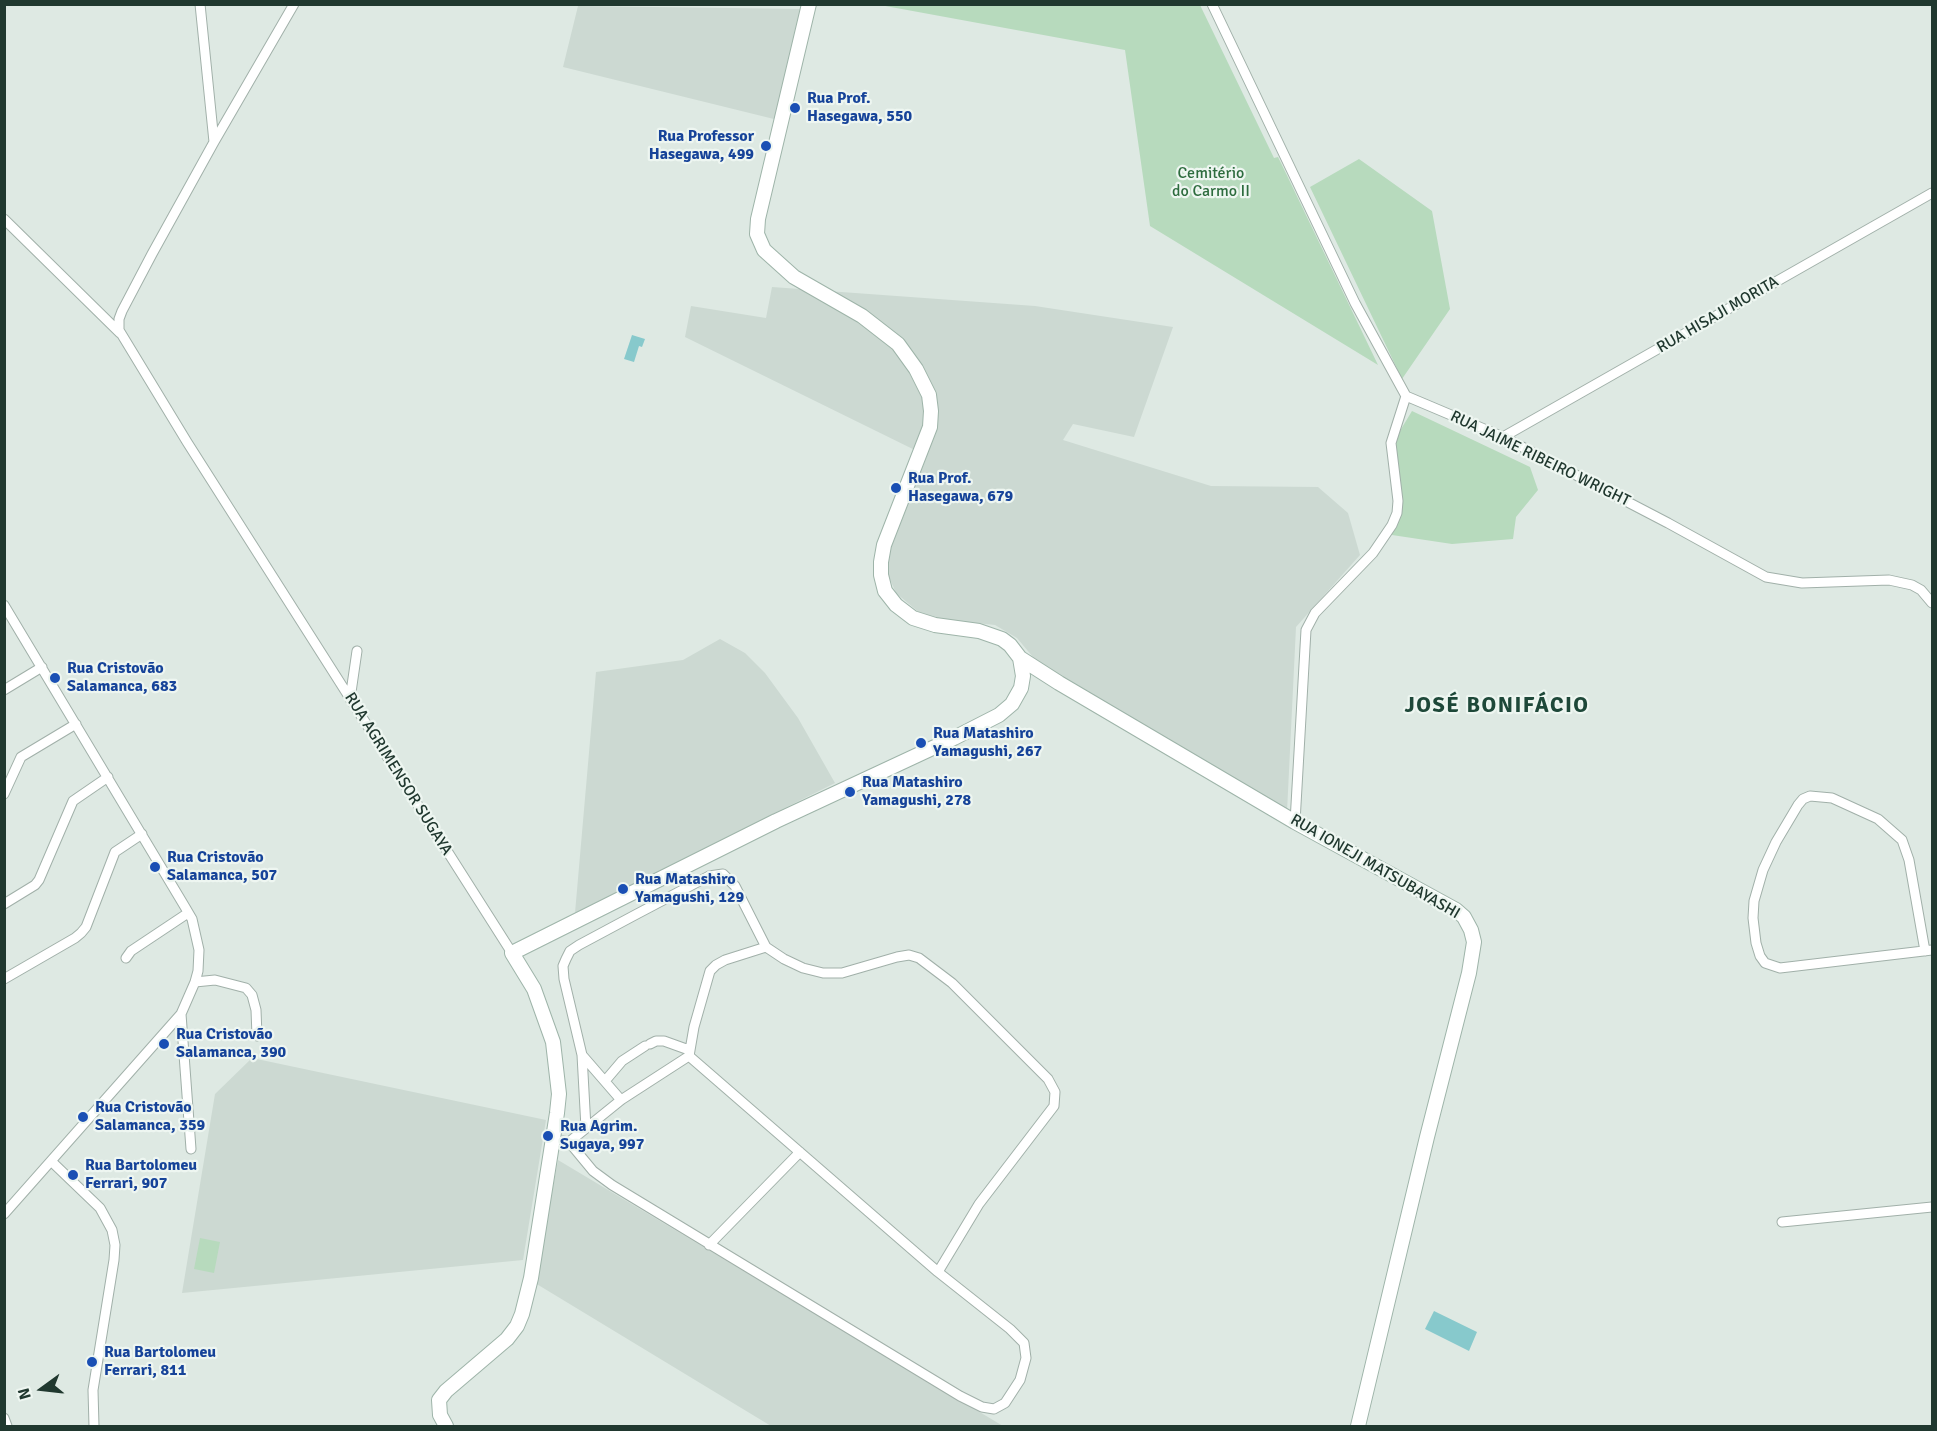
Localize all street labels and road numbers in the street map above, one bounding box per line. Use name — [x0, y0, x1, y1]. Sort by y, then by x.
street label: RUA HISAJI MORITA — [1654, 272, 1782, 358]
street label: RUA JAIME RIBEIRO WRIGHT — [1447, 407, 1633, 511]
street label: RUA AGRIMENSOR SUGAYA — [340, 689, 456, 859]
street label: RUA IONEJI MATSUBAYASHI — [1287, 810, 1463, 924]

